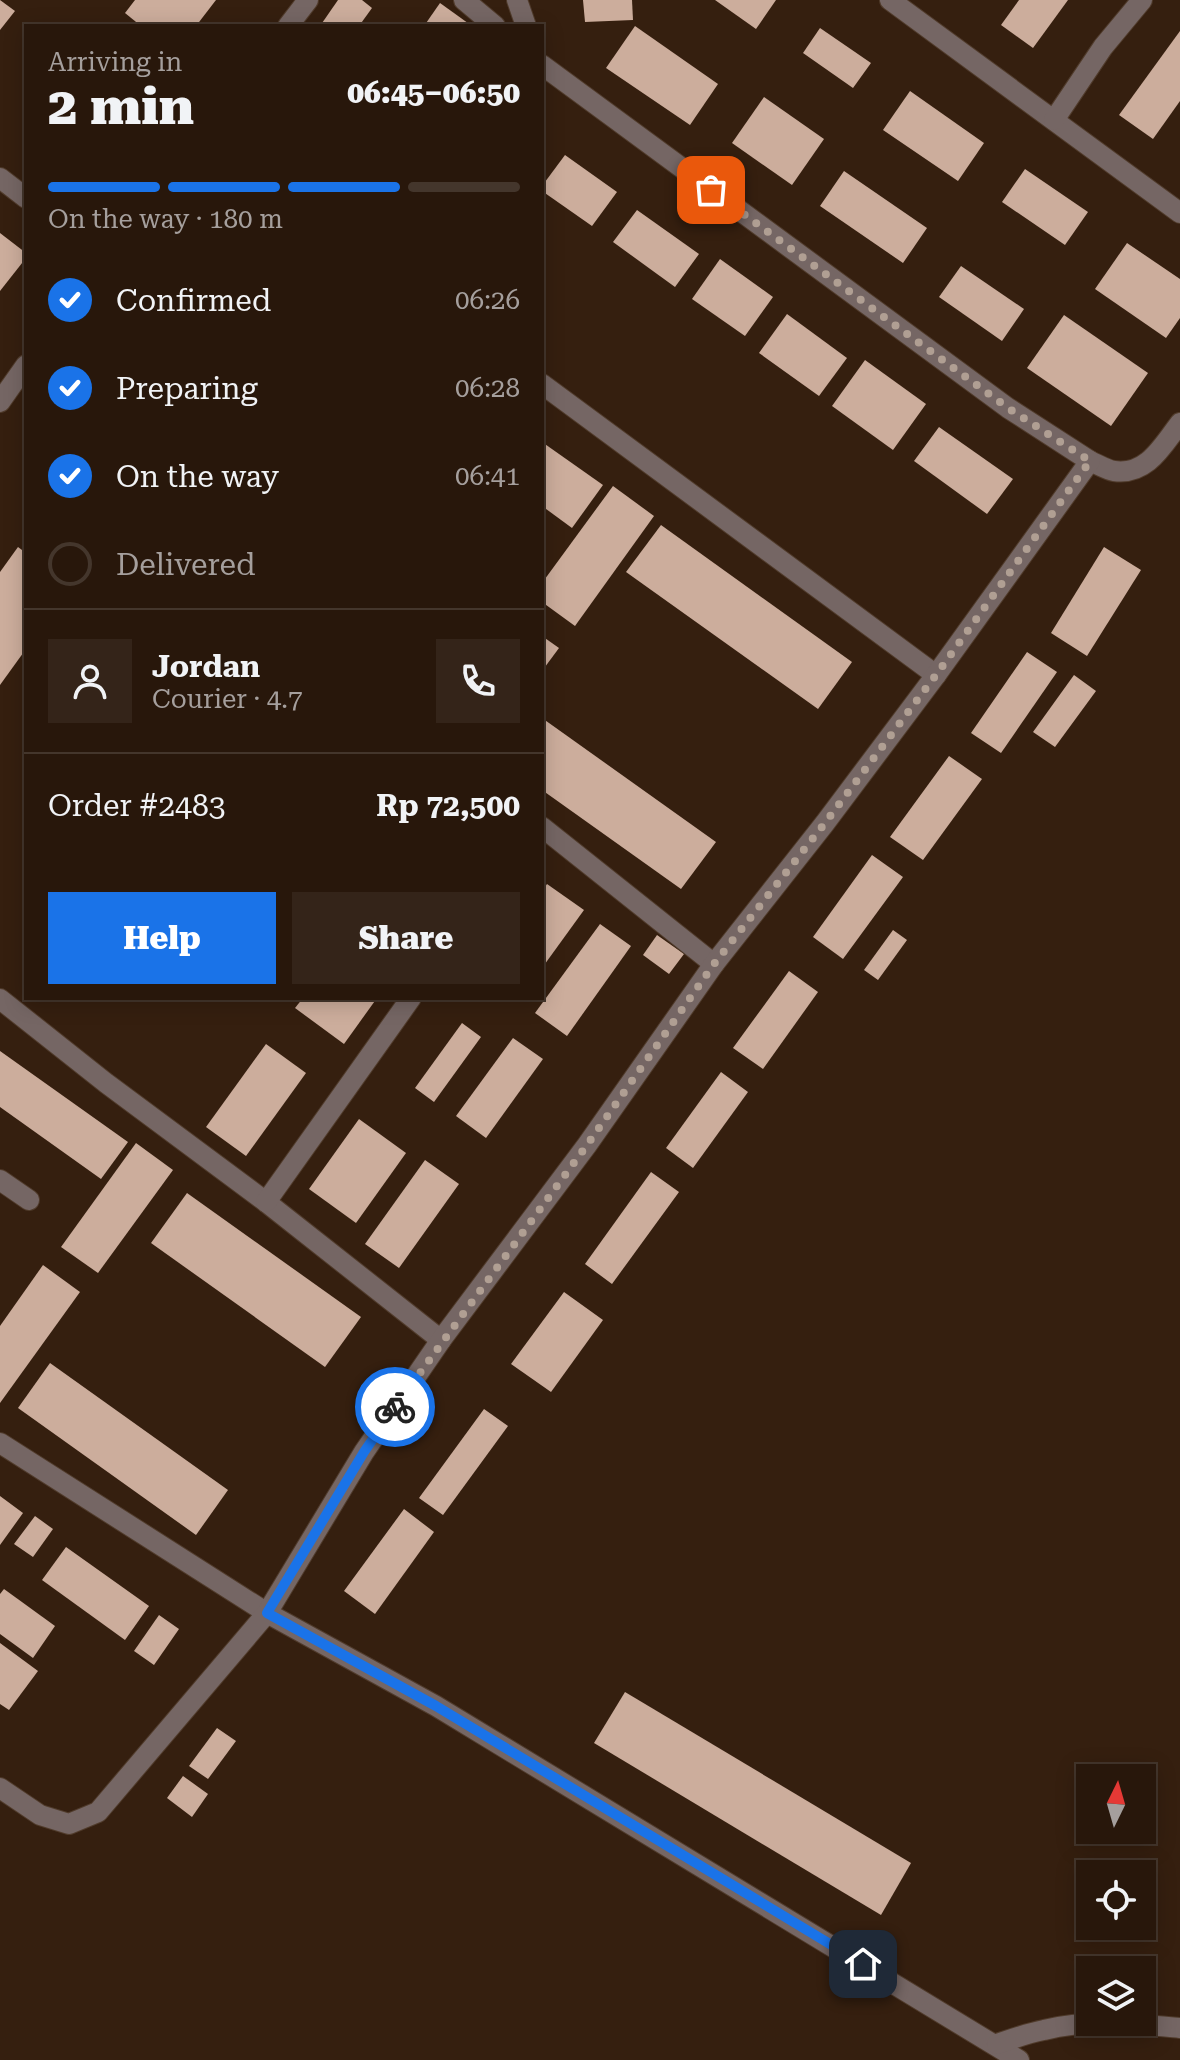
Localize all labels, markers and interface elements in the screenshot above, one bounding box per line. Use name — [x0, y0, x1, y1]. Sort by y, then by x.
text: Arriving in — [48, 47, 182, 77]
text: 06:45–06:50 — [347, 75, 520, 110]
text: 2 min — [48, 76, 194, 137]
pin — [677, 156, 745, 224]
icon: bag — [689, 168, 733, 212]
text: On the way · 180 m — [48, 204, 283, 234]
icon: check — [48, 278, 92, 322]
text: Confirmed — [116, 283, 271, 318]
text: 06:26 — [455, 285, 520, 315]
icon: check — [48, 366, 92, 410]
text: Preparing — [116, 371, 258, 406]
text: 06:28 — [455, 373, 520, 403]
icon: check — [48, 454, 92, 498]
text: On the way — [116, 459, 279, 494]
text: 06:41 — [455, 461, 520, 491]
text: Delivered — [116, 547, 255, 582]
button: person — [48, 639, 132, 723]
button: phone — [436, 639, 520, 723]
text: Jordan — [152, 649, 260, 684]
text: Courier · 4.7 — [152, 684, 302, 714]
text: Order #2483 — [48, 788, 226, 823]
text: Rp 72,500 — [376, 788, 520, 823]
button: Help — [48, 892, 276, 984]
button: Share — [292, 892, 520, 984]
courier — [355, 1367, 435, 1447]
icon: bike — [373, 1385, 417, 1429]
north arrow — [1076, 1764, 1156, 1844]
map controls — [1076, 1764, 1156, 2036]
button: locate — [1076, 1860, 1156, 1940]
pin — [829, 1930, 897, 1998]
icon: home — [841, 1942, 885, 1986]
button: layers — [1076, 1956, 1156, 2036]

